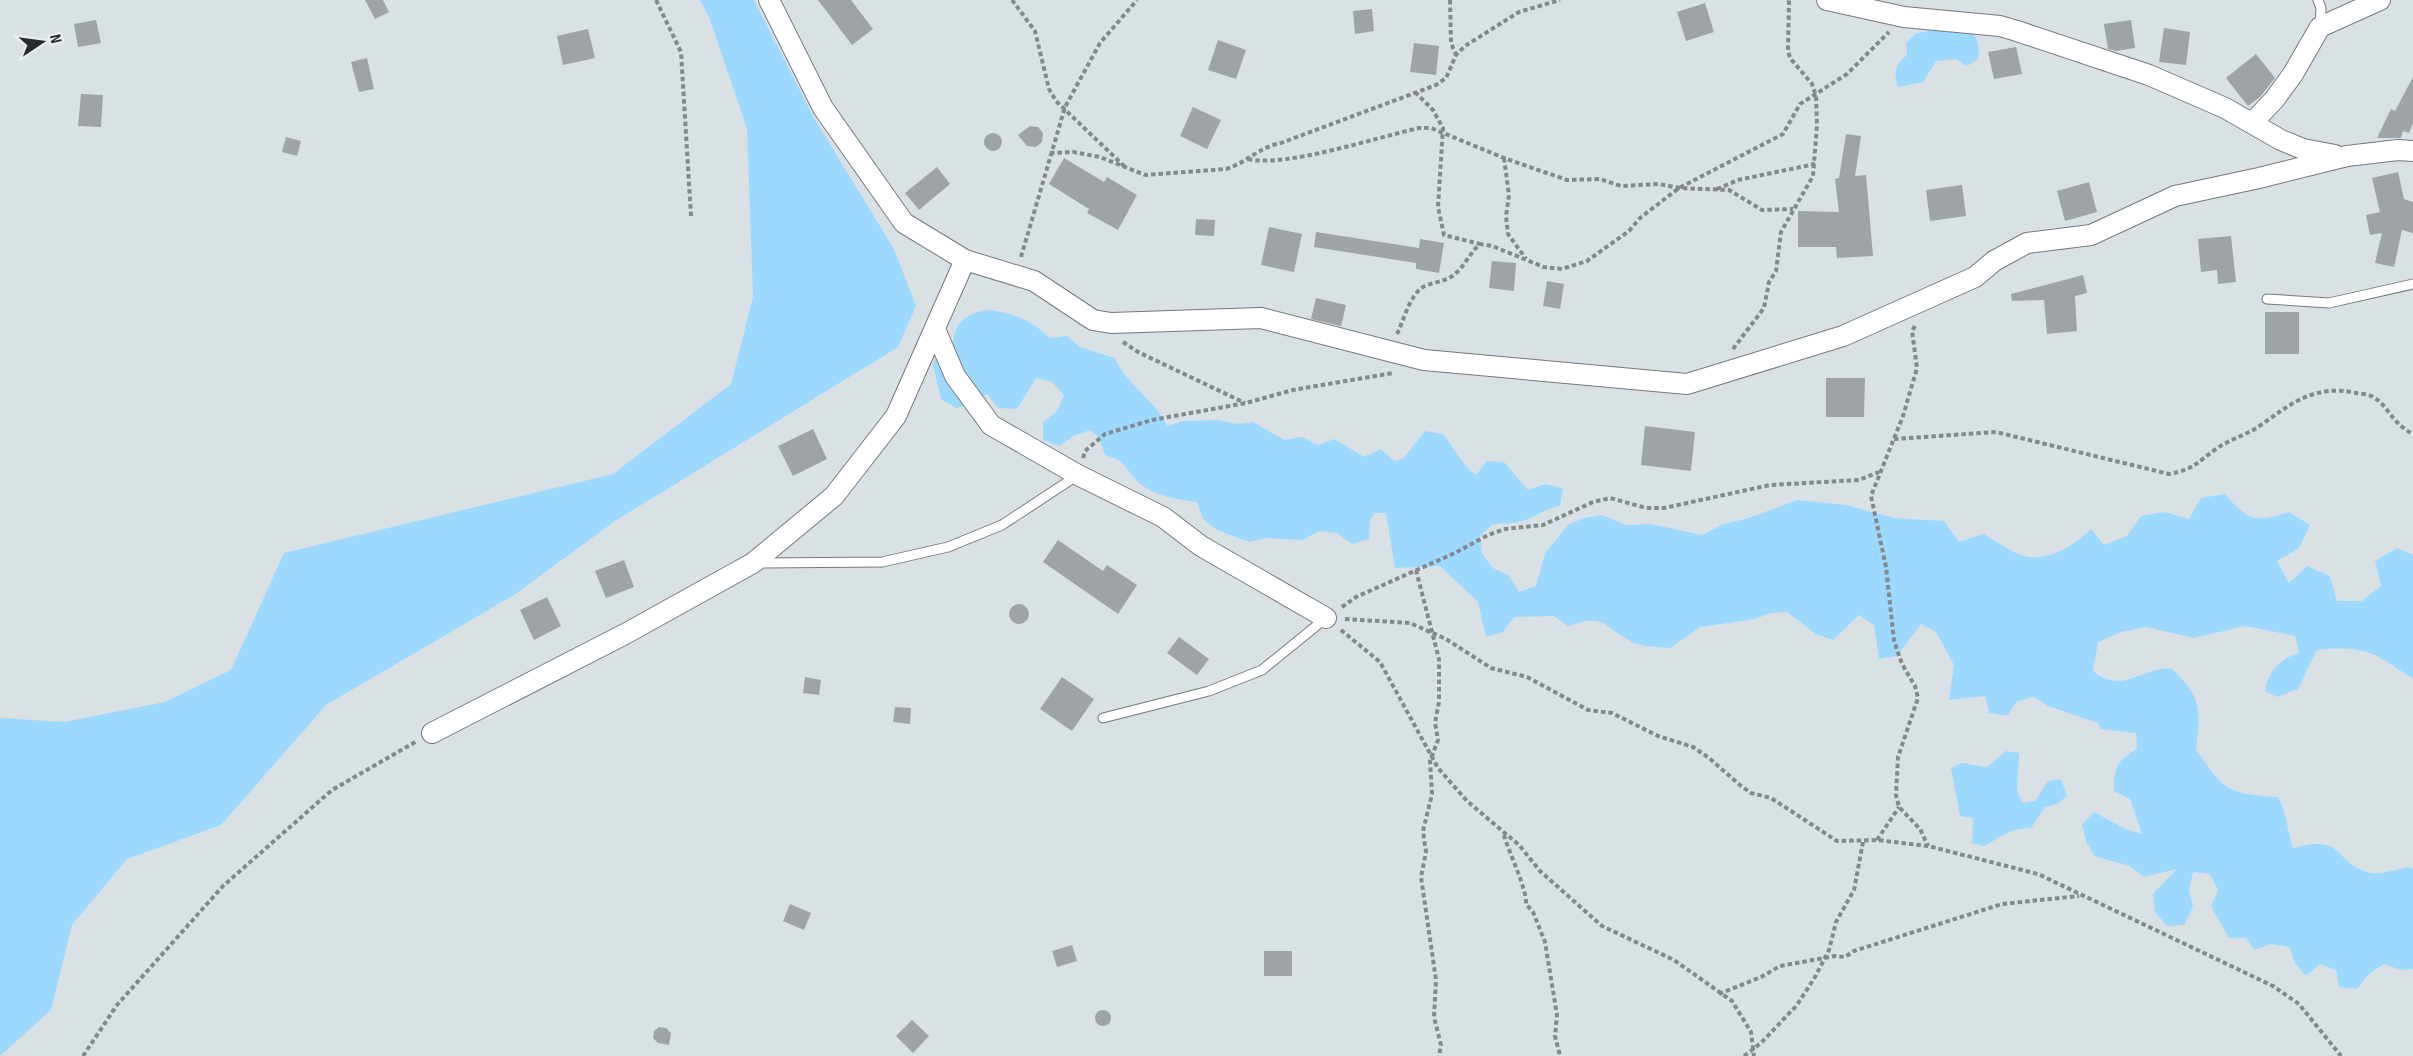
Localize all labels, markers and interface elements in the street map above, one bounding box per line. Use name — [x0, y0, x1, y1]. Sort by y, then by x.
north arrow — [12, 12, 72, 72]
text: N — [45, 33, 65, 45]

